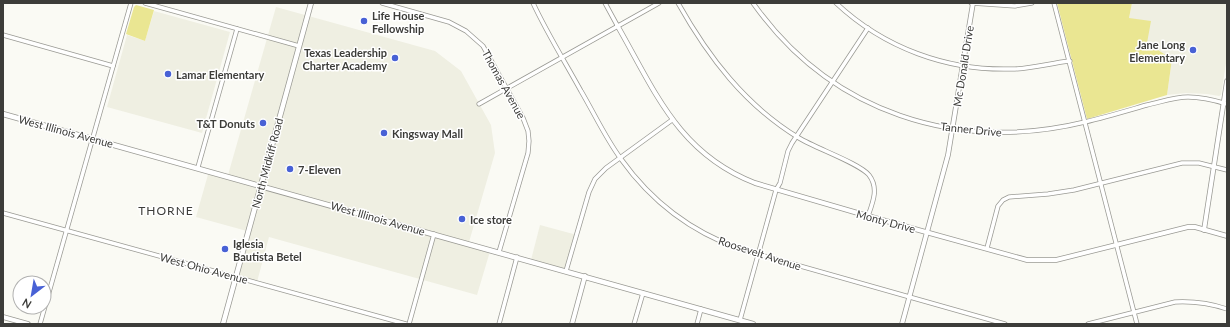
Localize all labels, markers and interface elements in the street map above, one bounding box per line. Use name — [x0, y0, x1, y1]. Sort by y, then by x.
place label: Life House Fellowship — [372, 9, 425, 35]
marker: Life House Fellowship — [359, 16, 369, 26]
street label: Mc Donald Drive — [950, 24, 976, 108]
place label: Jane Long Elementary — [1129, 38, 1185, 64]
marker: Jane Long Elementary — [1188, 45, 1198, 55]
place label: Texas Leadership Charter Academy — [302, 46, 387, 72]
street label: Thomas Avenue — [480, 47, 528, 121]
marker: Texas Leadership Charter Academy — [390, 53, 400, 63]
place label: Lamar Elementary — [176, 68, 265, 81]
marker: Lamar Elementary — [163, 69, 173, 79]
street label: West Illinois Avenue — [17, 112, 115, 150]
street label: North Midkiff Road — [249, 116, 285, 210]
place label: T&T Donuts — [196, 117, 255, 130]
marker: T&T Donuts — [258, 118, 268, 128]
street label: Tanner Drive — [940, 119, 1003, 139]
place label: Kingsway Mall — [392, 127, 463, 140]
marker: Kingsway Mall — [379, 128, 389, 138]
place label: 7-Eleven — [298, 163, 341, 176]
marker: 7-Eleven — [285, 164, 295, 174]
street label: West Illinois Avenue — [329, 198, 427, 238]
district label: THORNE — [138, 203, 194, 218]
street label: Monty Drive — [855, 207, 917, 235]
place label: Ice store — [470, 213, 512, 226]
marker: Ice store — [457, 214, 467, 224]
street label: Roosevelt Avenue — [717, 233, 803, 273]
place label: Iglesia Bautista Betel — [233, 237, 302, 263]
marker: Iglesia Bautista Betel — [220, 244, 230, 254]
street label: West Ohio Avenue — [159, 250, 250, 286]
north arrow — [12, 275, 52, 315]
text: N — [20, 296, 34, 312]

